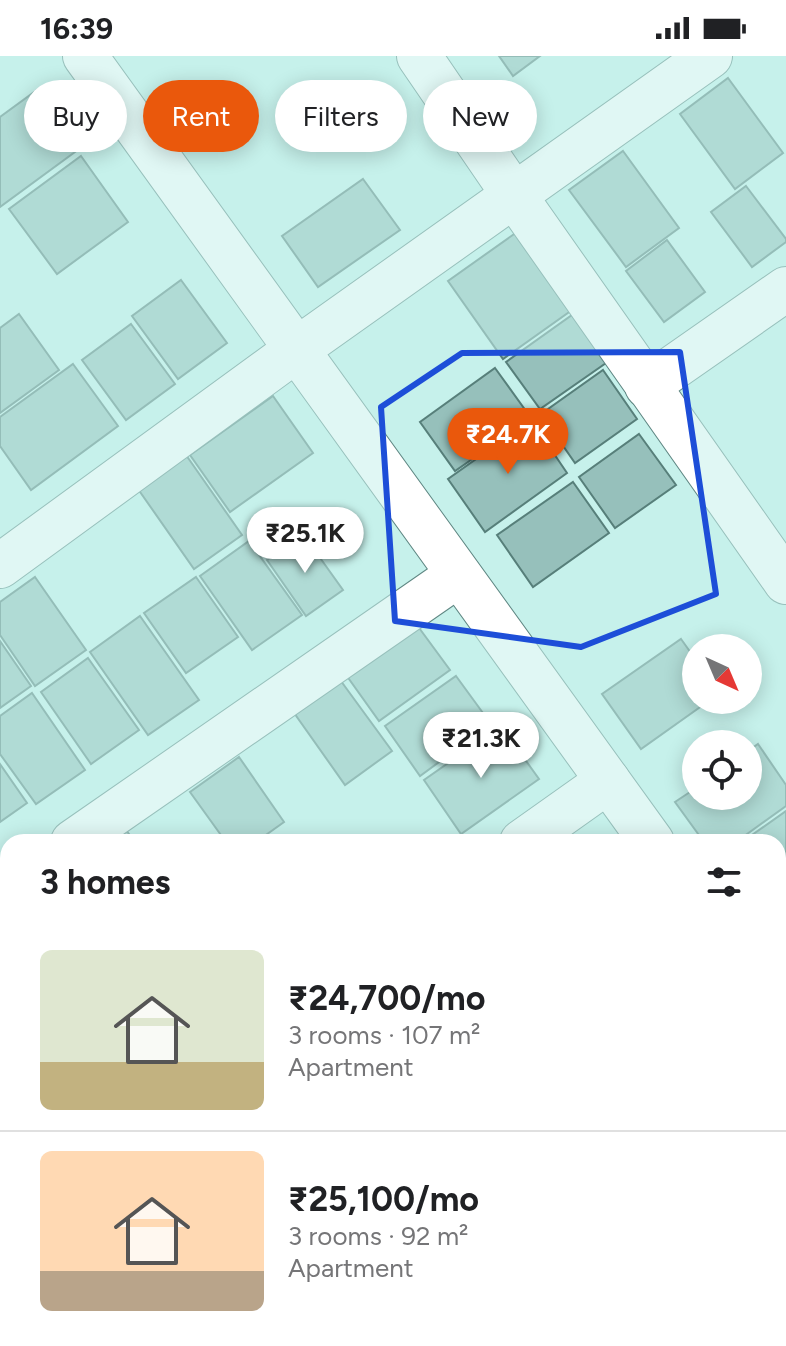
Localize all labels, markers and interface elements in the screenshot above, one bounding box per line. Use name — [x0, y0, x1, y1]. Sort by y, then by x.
text: 16:39 — [40, 10, 113, 47]
chip: Buy — [24, 80, 127, 152]
chip: Rent — [143, 80, 259, 152]
chip: Filters — [275, 80, 407, 152]
chip: New — [423, 80, 537, 152]
pin: ₹24.7K — [443, 408, 573, 476]
text: ₹24.7K — [465, 418, 551, 450]
pin: ₹25.1K — [240, 507, 370, 575]
text: ₹25.1K — [265, 517, 345, 549]
north arrow — [682, 634, 762, 714]
map controls — [682, 634, 762, 810]
pin: ₹21.3K — [416, 712, 546, 780]
text: ₹21.3K — [441, 722, 521, 754]
button: locate — [682, 730, 762, 810]
icon: filters — [702, 860, 746, 904]
text: 3 homes — [40, 862, 170, 903]
text: ₹24,700/mo — [288, 978, 485, 1019]
icon: home — [104, 982, 200, 1078]
text: 3 rooms · 107 m² — [288, 1019, 481, 1051]
text: Apartment — [288, 1051, 414, 1083]
text: ₹25,100/mo — [288, 1179, 479, 1220]
icon: home — [104, 1183, 200, 1279]
text: 3 rooms · 92 m² — [288, 1220, 468, 1252]
text: Apartment — [288, 1252, 414, 1284]

